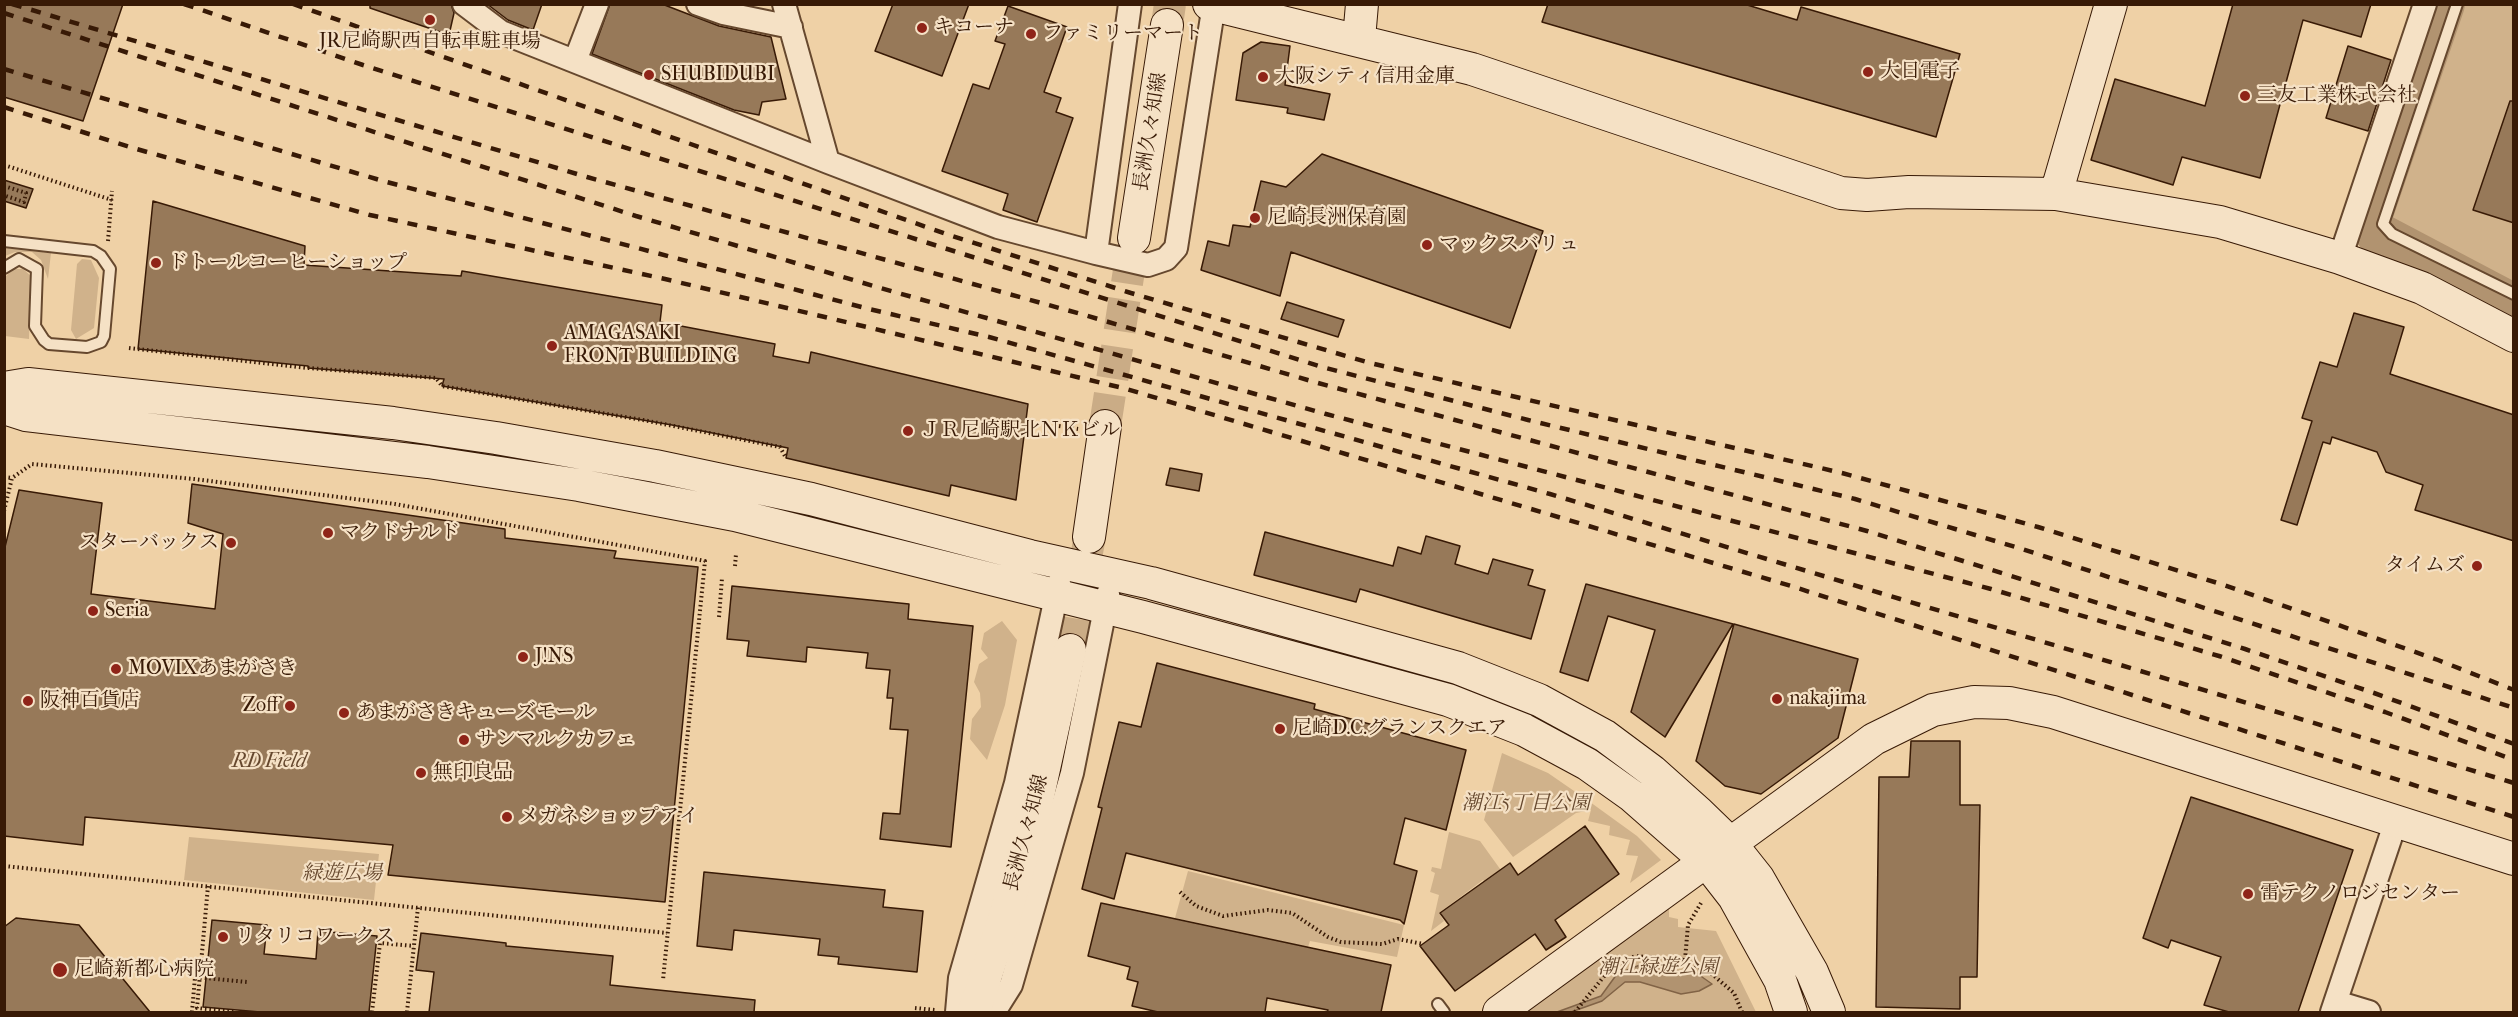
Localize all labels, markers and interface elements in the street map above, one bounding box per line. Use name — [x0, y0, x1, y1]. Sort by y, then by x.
marker: JR尼崎駅西自転車駐車場 — [423, 13, 437, 27]
place label: キコーナ — [934, 16, 1014, 40]
marker: キコーナ — [915, 21, 929, 35]
place label: ファミリーマート — [1043, 22, 1203, 46]
marker: ファミリーマート — [1024, 27, 1038, 41]
place label: JR尼崎駅西自転車駐車場 — [319, 30, 541, 54]
place label: 大日電子 — [1880, 60, 1960, 84]
place label: SHUBIDUBI — [661, 63, 775, 87]
place label: 大阪シティ信用金庫 — [1275, 65, 1455, 89]
marker: 大日電子 — [1861, 65, 1875, 79]
marker: SHUBIDUBI — [642, 68, 656, 82]
marker: 大阪シティ信用金庫 — [1256, 70, 1270, 84]
street label: 長洲久々知線 — [1130, 71, 1172, 193]
place label: 三友工業株式会社 — [2257, 84, 2417, 108]
marker: 三友工業株式会社 — [2238, 89, 2252, 103]
place label: 尼崎長洲保育園 — [1267, 206, 1407, 230]
marker: 尼崎長洲保育園 — [1248, 211, 1262, 225]
place label: マックスバリュ — [1439, 233, 1579, 257]
marker: マックスバリュ — [1420, 238, 1434, 252]
place label: ドトールコーヒーショップ — [168, 251, 407, 275]
marker: ドトールコーヒーショップ — [149, 256, 163, 270]
place label: AMAGASAKI FRONT BUILDING — [564, 322, 737, 369]
marker: AMAGASAKI FRONT BUILDING — [545, 339, 559, 353]
place label: ＪＲ尼崎駅北ＮＫビル — [920, 419, 1120, 443]
marker: ＪＲ尼崎駅北ＮＫビル — [901, 424, 915, 438]
place label: マクドナルド — [340, 521, 460, 545]
marker: マクドナルド — [321, 526, 335, 540]
place label: スターバックス — [79, 531, 219, 555]
marker: スターバックス — [224, 536, 238, 550]
place label: タイムズ — [2385, 554, 2465, 578]
marker: タイムズ — [2470, 559, 2484, 573]
place label: Seria — [105, 599, 149, 623]
marker: Seria — [86, 604, 100, 618]
place label: J!NS — [535, 645, 573, 669]
marker: J!NS — [516, 650, 530, 664]
place label: MOVIXあまがさき — [128, 657, 298, 681]
marker: MOVIXあまがさき — [109, 662, 123, 676]
place label: nakajima — [1789, 687, 1866, 711]
place label: 阪神百貨店 — [40, 689, 140, 713]
marker: nakajima — [1770, 692, 1784, 706]
marker: 阪神百貨店 — [21, 694, 35, 708]
place label: Zoff — [243, 694, 278, 718]
marker: Zoff — [283, 699, 297, 713]
place label: あまがさきキューズモール — [356, 701, 595, 725]
marker: あまがさきキューズモール — [337, 706, 351, 720]
place label: 尼崎D.C.グランスクエア — [1292, 717, 1507, 741]
marker: 尼崎D.C.グランスクエア — [1273, 722, 1287, 736]
place label: サンマルクカフェ — [476, 728, 636, 752]
marker: サンマルクカフェ — [457, 733, 471, 747]
park label: RD Field — [232, 750, 306, 774]
place label: 無印良品 — [433, 761, 513, 785]
marker: 無印良品 — [414, 766, 428, 780]
street label: 長洲久々知線 — [1000, 772, 1054, 894]
park label: 潮江5丁目公園 — [1462, 792, 1590, 816]
place label: メガネショップアイ — [519, 805, 699, 829]
marker: メガネショップアイ — [500, 810, 514, 824]
park label: 緑遊広場 — [302, 862, 382, 886]
place label: 雷テクノロジセンター — [2260, 882, 2460, 906]
marker: 雷テクノロジセンター — [2241, 887, 2255, 901]
place label: リタリコワークス — [235, 925, 395, 949]
marker: リタリコワークス — [216, 930, 230, 944]
park label: 潮江緑遊公園 — [1598, 956, 1718, 980]
place label: 尼崎新都心病院 — [74, 958, 214, 982]
marker: 尼崎新都心病院 — [51, 961, 69, 979]

